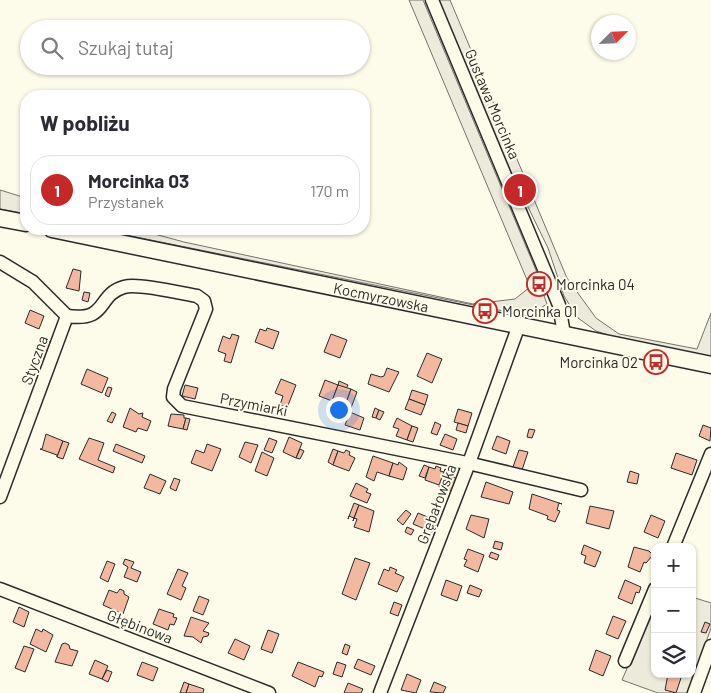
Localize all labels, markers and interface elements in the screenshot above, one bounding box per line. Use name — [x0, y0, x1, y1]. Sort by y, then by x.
north arrow — [591, 15, 636, 60]
search box — [20, 20, 370, 75]
icon: search — [38, 34, 66, 62]
text: Szukaj tutaj — [78, 36, 174, 59]
street label: Gustawa Morcinka — [462, 46, 524, 162]
text: W pobliżu — [40, 110, 130, 135]
text: Morcinka 03 — [88, 169, 189, 192]
pin: 1 — [504, 171, 536, 209]
text: 1 — [54, 181, 60, 200]
text: 170 m — [310, 181, 349, 200]
text: Przystanek — [88, 192, 164, 211]
bus stop icon: Morcinka 04 — [526, 271, 552, 297]
place label: Morcinka 04 — [556, 275, 635, 293]
street label: Kocmyrzowska — [332, 278, 430, 316]
bus stop icon: Morcinka 01 — [472, 298, 498, 324]
place label: Morcinka 01 — [502, 302, 577, 320]
street label: Styczna — [17, 333, 51, 387]
bus stop icon: Morcinka 02 — [643, 349, 669, 375]
place label: Morcinka 02 — [559, 353, 638, 371]
street label: Przymiarki — [219, 389, 289, 419]
your location — [326, 397, 352, 423]
street label: Grębałowska — [413, 462, 459, 546]
map controls — [651, 543, 696, 678]
button: + — [651, 543, 696, 588]
button: − — [651, 588, 696, 633]
street label: Głębinowa — [105, 605, 175, 647]
button: layers — [651, 633, 696, 678]

